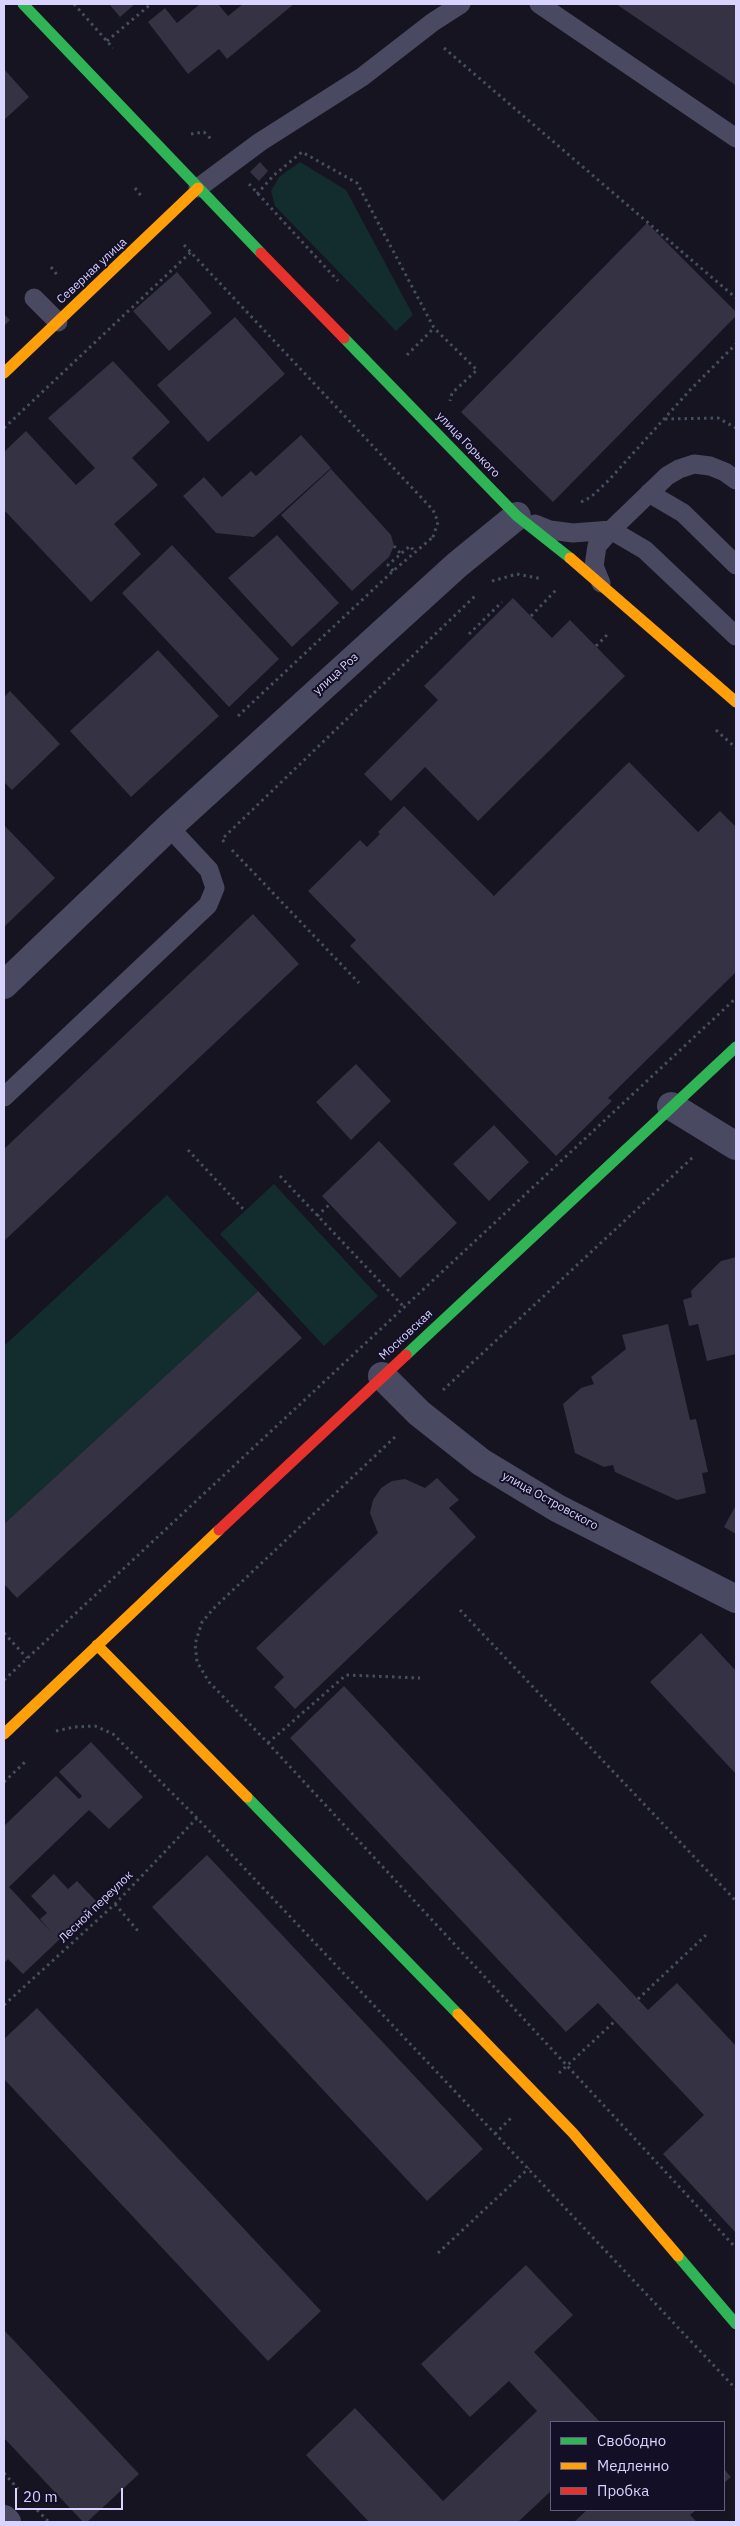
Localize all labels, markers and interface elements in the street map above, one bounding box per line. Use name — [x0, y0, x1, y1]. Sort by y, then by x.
street label: Северная улица — [54, 235, 130, 307]
street label: улица Горького — [433, 409, 503, 481]
street label: улица Роз — [310, 650, 362, 698]
street label: Московская — [376, 1307, 436, 1363]
street label: улица Островского — [499, 1469, 601, 1533]
street label: Лесной переулок — [56, 1868, 136, 1946]
legend — [550, 2421, 725, 2511]
text: Свободно — [597, 2431, 666, 2450]
text: Медленно — [597, 2456, 669, 2475]
scale bar — [18, 2478, 125, 2510]
text: Пробка — [597, 2481, 649, 2500]
text: 20 m — [23, 2487, 58, 2506]

